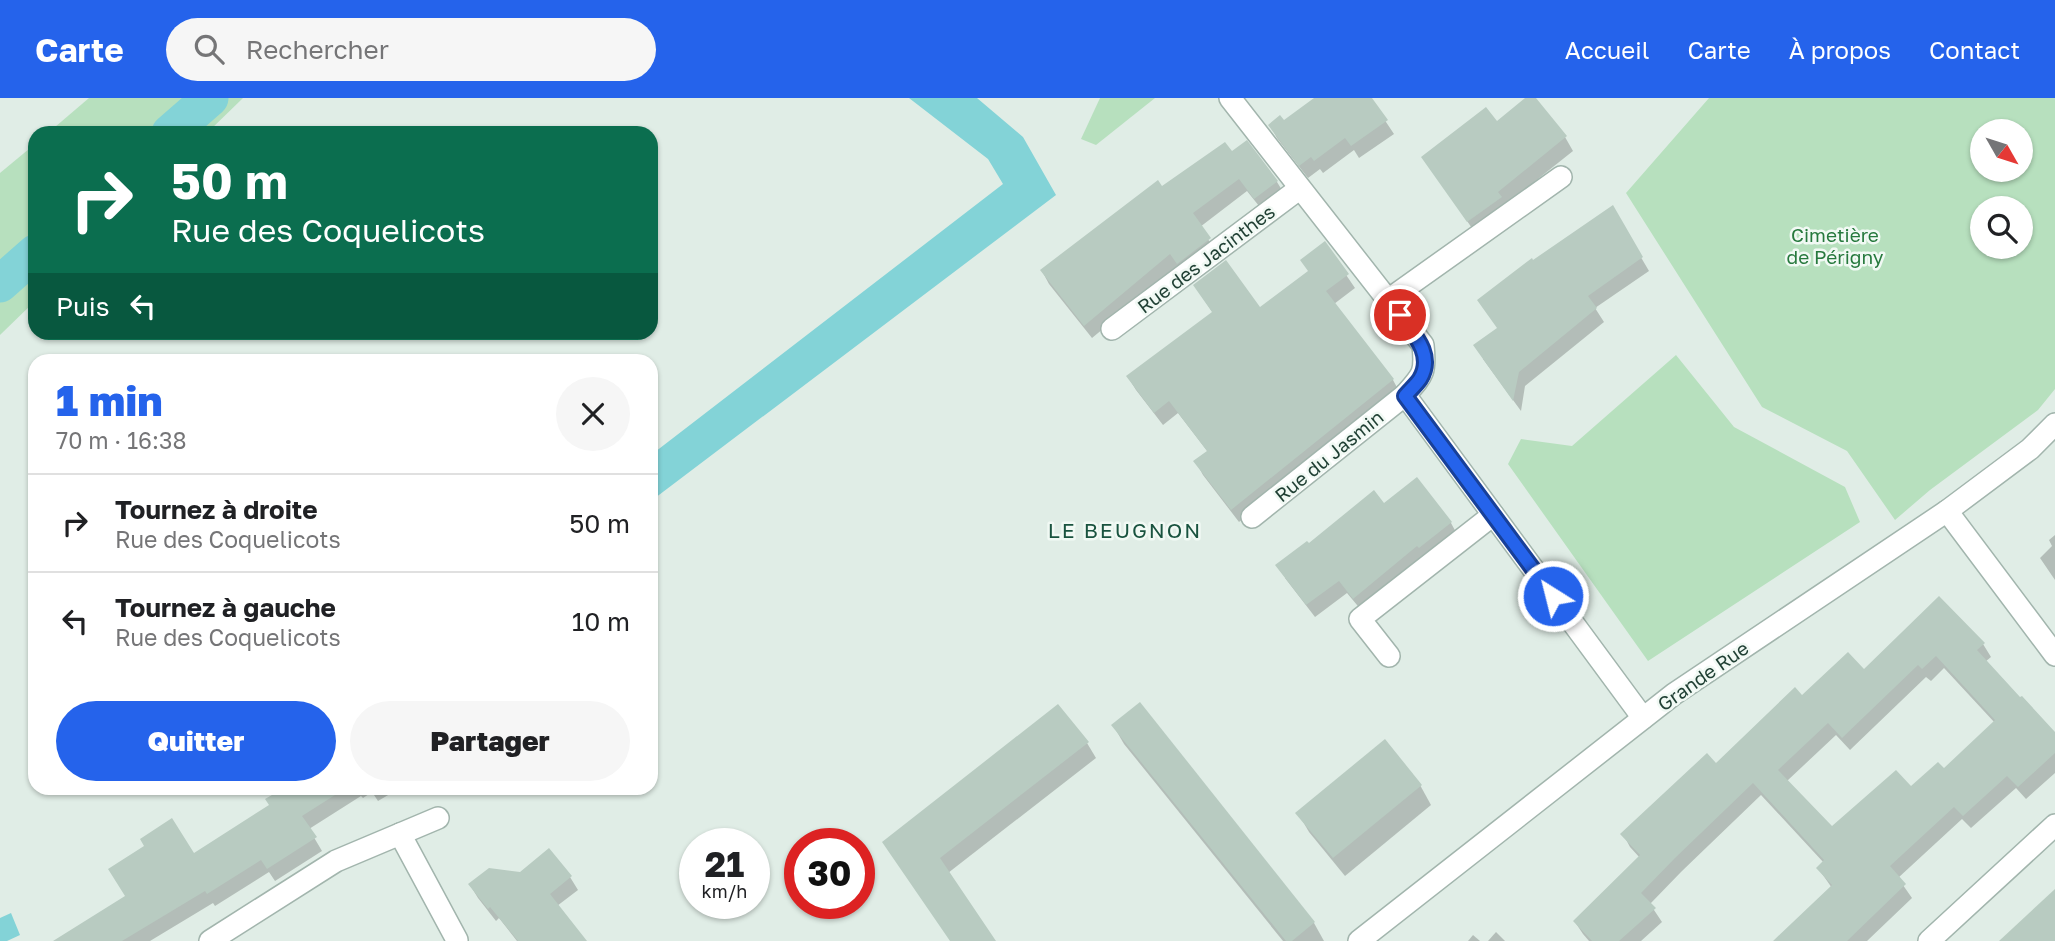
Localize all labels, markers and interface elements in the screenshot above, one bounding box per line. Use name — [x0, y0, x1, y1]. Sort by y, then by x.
search box — [166, 18, 656, 81]
text: Carte — [35, 30, 124, 69]
icon: search — [190, 30, 228, 68]
text: Rechercher — [246, 34, 389, 65]
text: Accueil — [1565, 35, 1649, 64]
text: Carte — [1687, 35, 1751, 64]
text: À propos — [1789, 35, 1891, 64]
text: Contact — [1929, 35, 2020, 64]
north arrow — [1970, 119, 2034, 182]
map controls — [1970, 119, 2033, 259]
text: 50 m — [171, 151, 288, 210]
icon: right — [56, 154, 147, 245]
button: search — [1970, 196, 2033, 259]
street label: Rue des Jacinthes — [1133, 199, 1279, 318]
text: Rue des Coquelicots — [171, 211, 485, 249]
park label: Cimetière de Périgny — [1787, 223, 1884, 268]
pin — [1370, 285, 1430, 345]
icon: left — [124, 287, 162, 325]
text: Puis — [56, 291, 110, 322]
icon: arrive — [1381, 296, 1419, 334]
text: 1 min — [56, 375, 163, 425]
button: close — [556, 377, 630, 451]
street label: Rue du Jasmin — [1270, 405, 1387, 506]
text: 70 m · 16:38 — [56, 426, 186, 454]
text: Tournez à droite — [115, 494, 318, 525]
icon: right — [56, 504, 94, 542]
text: 50 m — [569, 508, 630, 539]
district label: LE BEUGNON — [1048, 517, 1202, 543]
text: Rue des Coquelicots — [115, 525, 341, 553]
position arrow — [1516, 559, 1590, 633]
text: Tournez à gauche — [115, 592, 336, 623]
icon: left — [56, 602, 94, 640]
text: 10 m — [572, 606, 630, 637]
text: Rue des Coquelicots — [115, 623, 341, 651]
street label: Grande Rue — [1653, 636, 1753, 715]
button: Quitter — [56, 701, 336, 781]
button: Partager — [350, 701, 630, 781]
speed limit sign: 30 — [784, 828, 875, 919]
text: 21 — [705, 843, 744, 885]
text: km/h — [702, 880, 747, 902]

